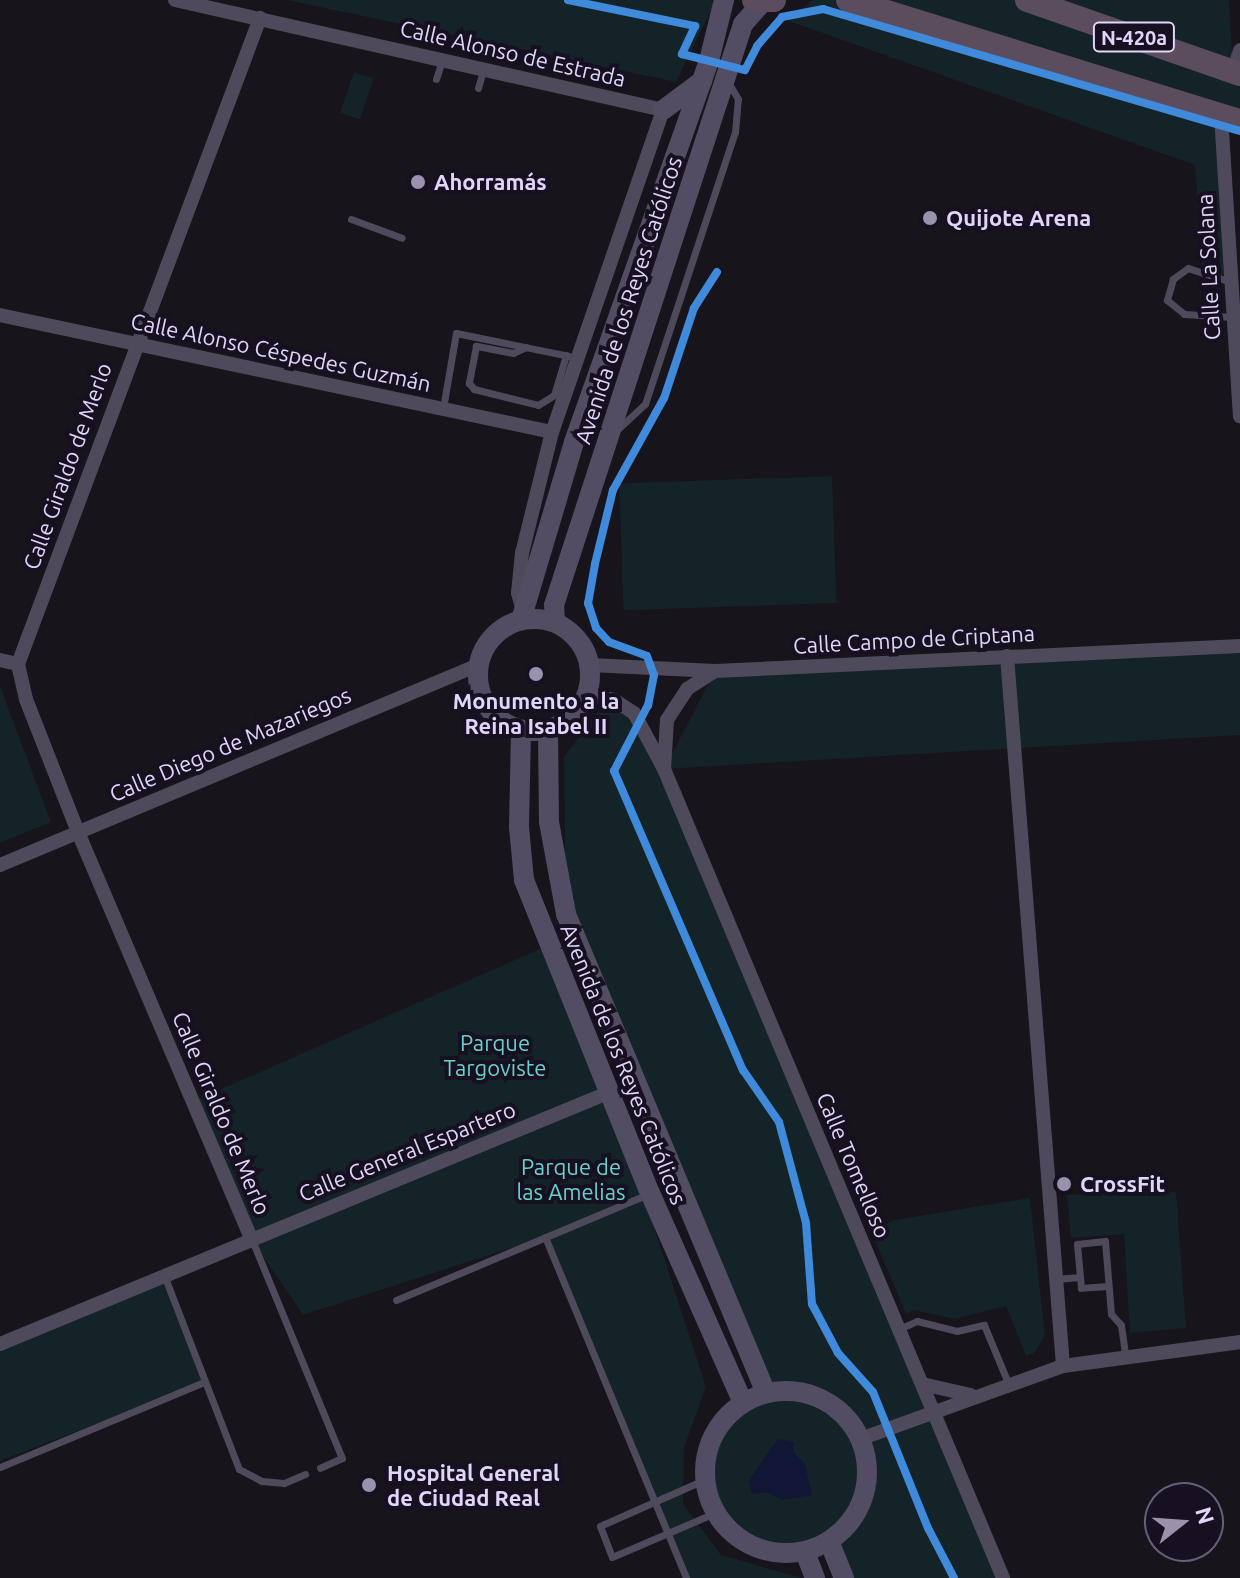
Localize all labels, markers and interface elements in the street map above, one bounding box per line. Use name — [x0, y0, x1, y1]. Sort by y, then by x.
street label: Calle Alonso de Estrada — [398, 14, 628, 92]
road number: N-420a — [1092, 21, 1176, 53]
street label: Avenida de los Reyes Católicos — [569, 153, 687, 447]
place label: Ahorramás — [434, 169, 547, 195]
marker: Ahorramás — [409, 173, 427, 191]
street label: Calle La Solana — [1191, 193, 1225, 341]
place label: Quijote Arena — [946, 205, 1091, 231]
marker: Quijote Arena — [921, 209, 939, 227]
street label: Calle Alonso Céspedes Guzmán — [128, 307, 434, 397]
street label: Calle Giraldo de Merlo — [17, 359, 117, 573]
street label: Calle Campo de Criptana — [792, 619, 1036, 659]
marker: Monumento a la Reina Isabel II — [527, 665, 545, 683]
street label: Calle Diego de Mazariegos — [105, 681, 355, 807]
place label: Monumento a la Reina Isabel II — [453, 687, 619, 738]
street label: Avenida de los Reyes Católicos — [556, 920, 692, 1208]
street label: Calle Giraldo de Merlo — [167, 1008, 277, 1218]
park label: Parque Targoviste — [444, 1029, 546, 1080]
street label: Calle Tomelloso — [811, 1088, 897, 1242]
street label: Calle General Espartero — [295, 1095, 519, 1207]
park label: Parque de las Amelias — [516, 1153, 626, 1204]
place label: CrossFit — [1080, 1171, 1165, 1197]
marker: CrossFit — [1055, 1175, 1073, 1193]
place label: Hospital General de Ciudad Real — [387, 1459, 560, 1510]
marker: Hospital General de Ciudad Real — [358, 1474, 380, 1496]
north arrow — [1144, 1482, 1224, 1562]
text: N — [1191, 1504, 1220, 1527]

